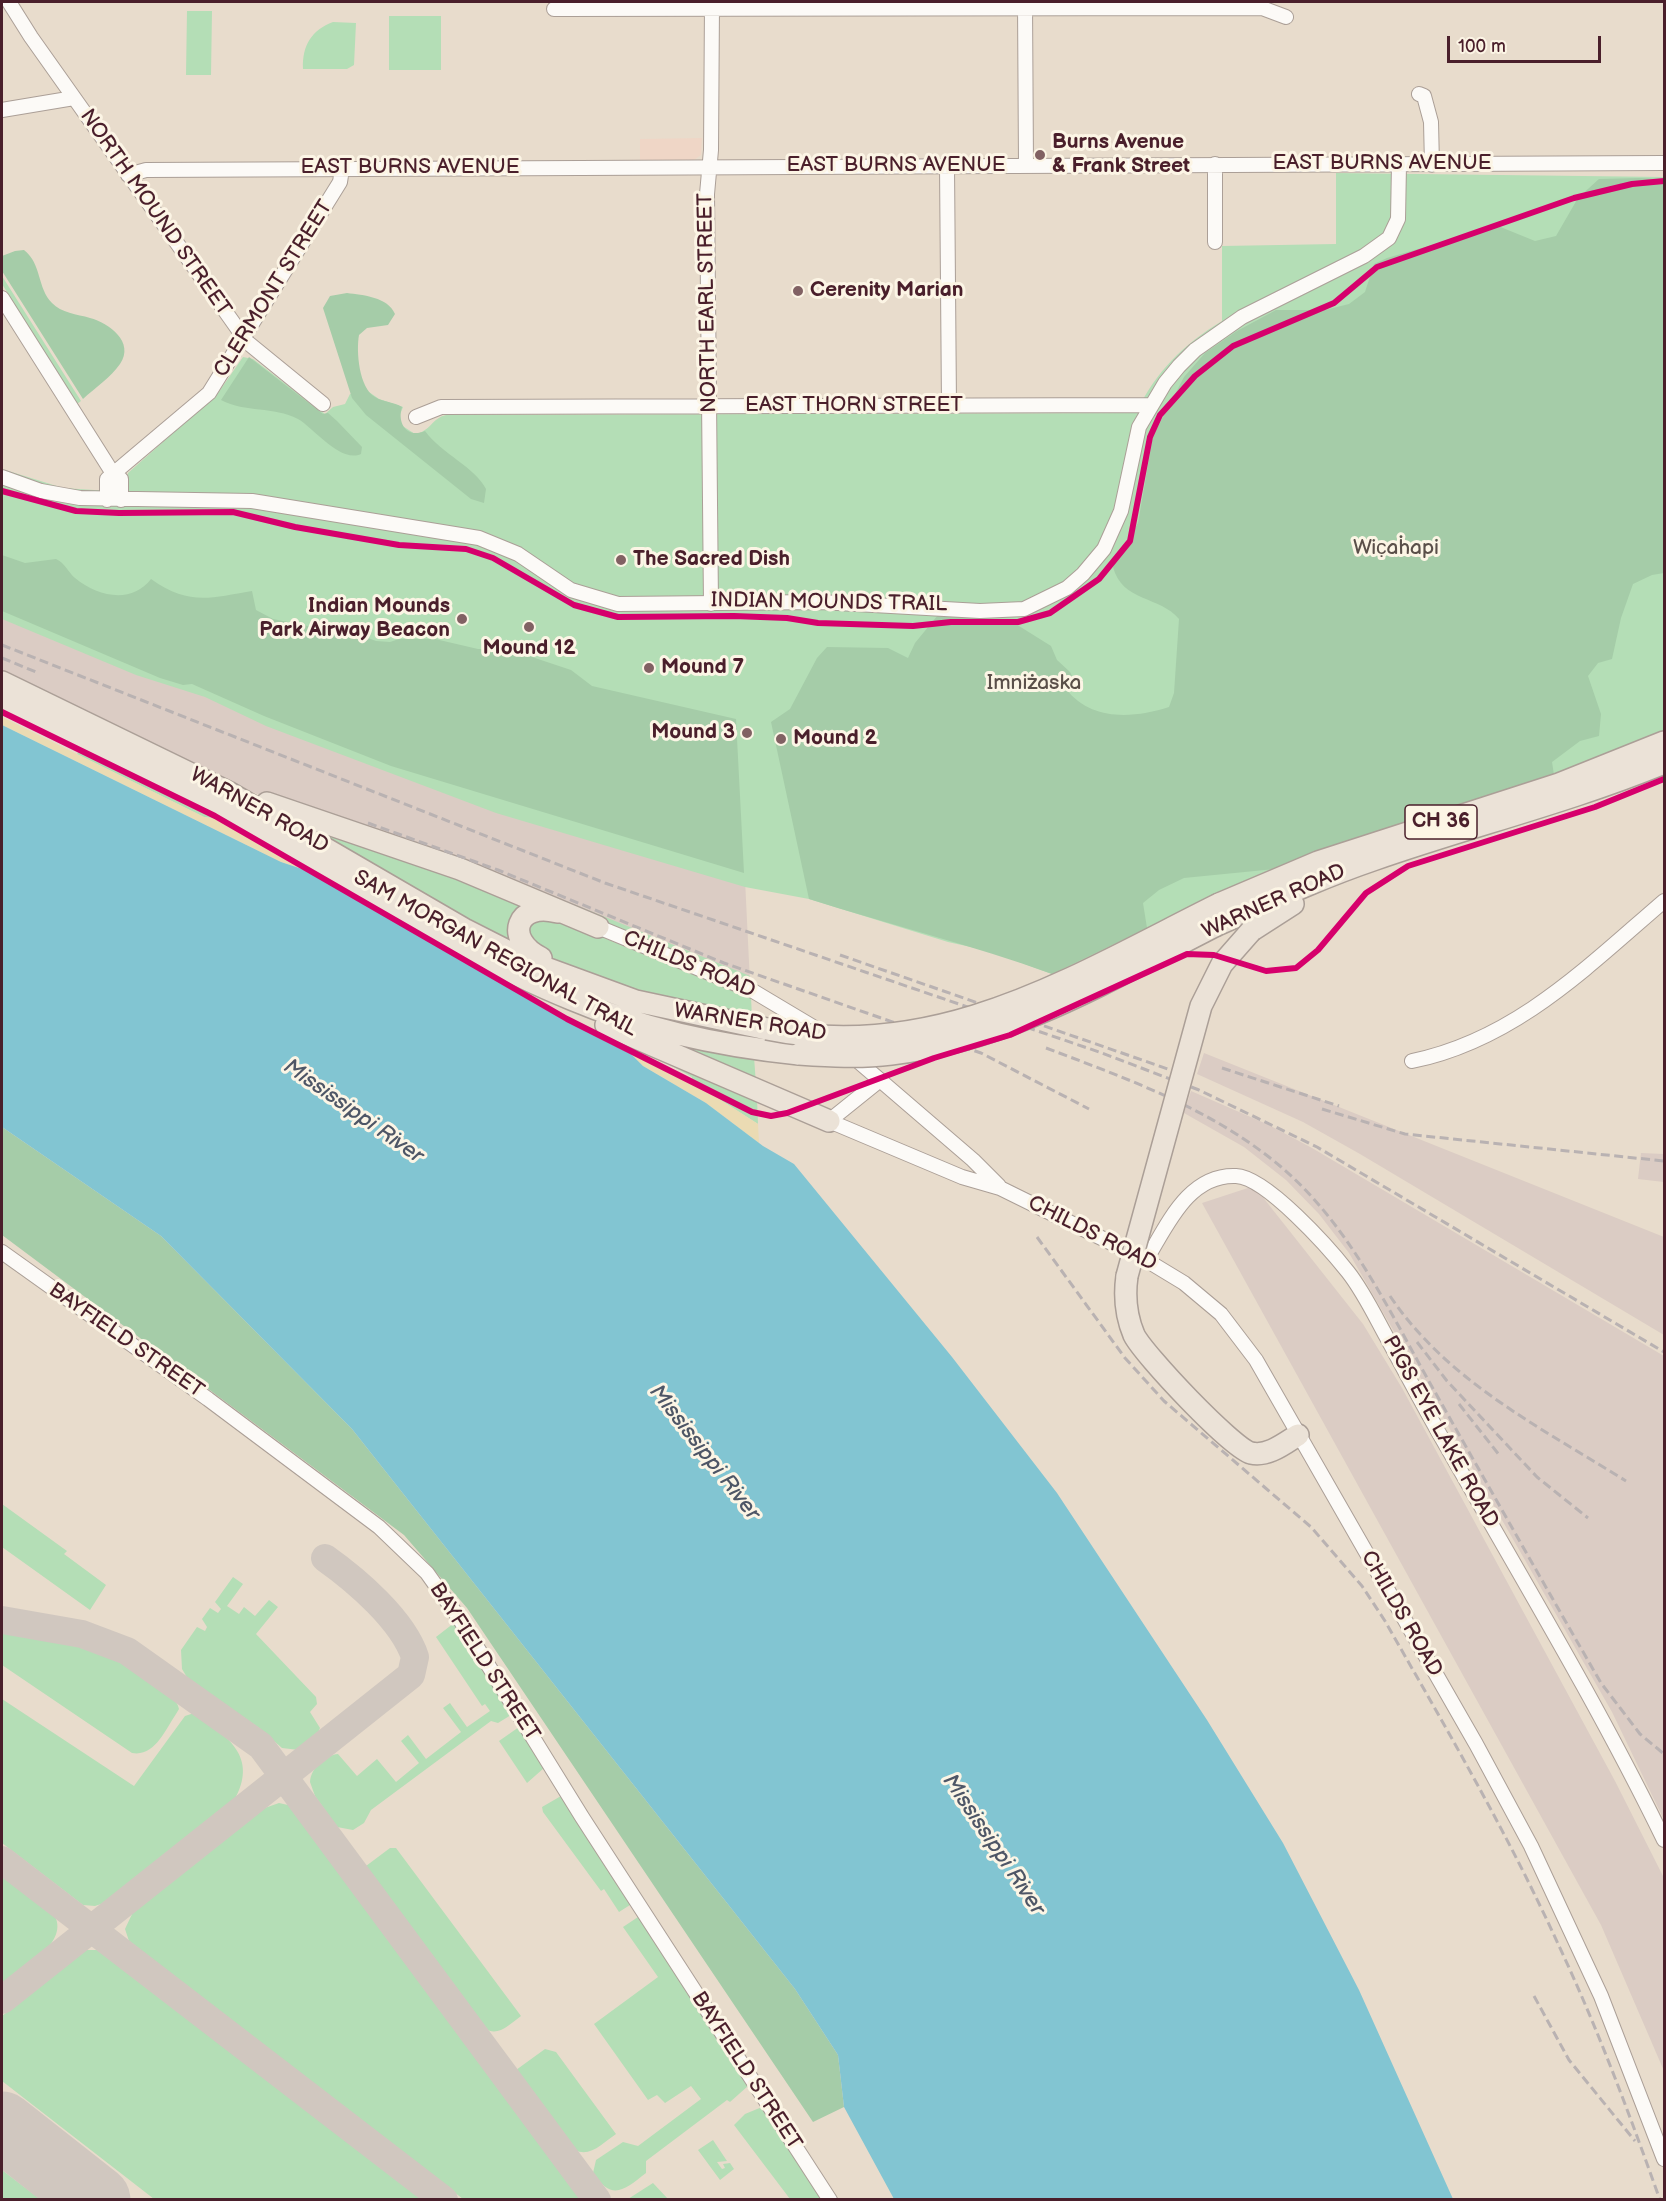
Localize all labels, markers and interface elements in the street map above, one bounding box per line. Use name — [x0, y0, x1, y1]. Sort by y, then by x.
scale bar — [1450, 24, 1604, 62]
text: 100 m — [1458, 36, 1506, 57]
street label: NORTH MOUND STREET — [74, 105, 236, 321]
place label: Burns Avenue & Frank Street — [1052, 130, 1190, 180]
marker: Burns Avenue & Frank Street — [1033, 148, 1047, 162]
street label: EAST BURNS AVENUE — [1272, 151, 1492, 177]
street label: EAST BURNS AVENUE — [786, 153, 1006, 179]
street label: EAST BURNS AVENUE — [300, 155, 520, 181]
street label: NORTH EARL STREET — [693, 193, 723, 413]
street label: CLERMONT STREET — [209, 196, 339, 382]
place label: Cerenity Marian — [810, 278, 964, 304]
marker: Cerenity Marian — [791, 284, 805, 298]
street label: EAST THORN STREET — [745, 393, 963, 419]
park label: Wic̣aḣapi — [1353, 536, 1439, 562]
place label: The Sacred Dish — [633, 547, 790, 573]
marker: The Sacred Dish — [614, 553, 628, 567]
street label: INDIAN MOUNDS TRAIL — [711, 588, 947, 618]
place label: Indian Mounds Park Airway Beacon — [259, 594, 450, 644]
marker: Indian Mounds Park Airway Beacon — [455, 612, 469, 626]
marker: Mound 12 — [522, 620, 536, 634]
place label: Mound 12 — [483, 636, 575, 662]
place label: Mound 7 — [661, 655, 744, 681]
marker: Mound 7 — [642, 661, 656, 675]
park label: Imniżaska — [987, 671, 1081, 697]
place label: Mound 3 — [651, 720, 735, 746]
marker: Mound 3 — [740, 726, 754, 740]
place label: Mound 2 — [793, 726, 877, 752]
marker: Mound 2 — [774, 732, 788, 746]
street label: WARNER ROAD — [186, 763, 332, 859]
road number: CH 36 — [1405, 805, 1477, 839]
street label: WARNER ROAD — [1199, 859, 1349, 945]
street label: SAM MORGAN REGIONAL TRAIL — [349, 865, 641, 1043]
street label: CHILDS ROAD — [619, 926, 759, 1004]
street label: WARNER ROAD — [672, 999, 828, 1047]
water label: Mississippi River — [278, 1054, 428, 1170]
street label: CHILDS ROAD — [1024, 1191, 1160, 1277]
street label: BAYFIELD STREET — [44, 1278, 208, 1404]
street label: PIGS EYE LAKE ROAD — [1377, 1331, 1503, 1533]
water label: Mississippi River — [643, 1380, 765, 1526]
street label: CHILDS ROAD — [1355, 1547, 1447, 1681]
street label: BAYFIELD STREET — [423, 1578, 545, 1746]
water label: Mississippi River — [936, 1769, 1050, 1921]
street label: BAYFIELD STREET — [685, 1987, 807, 2155]

